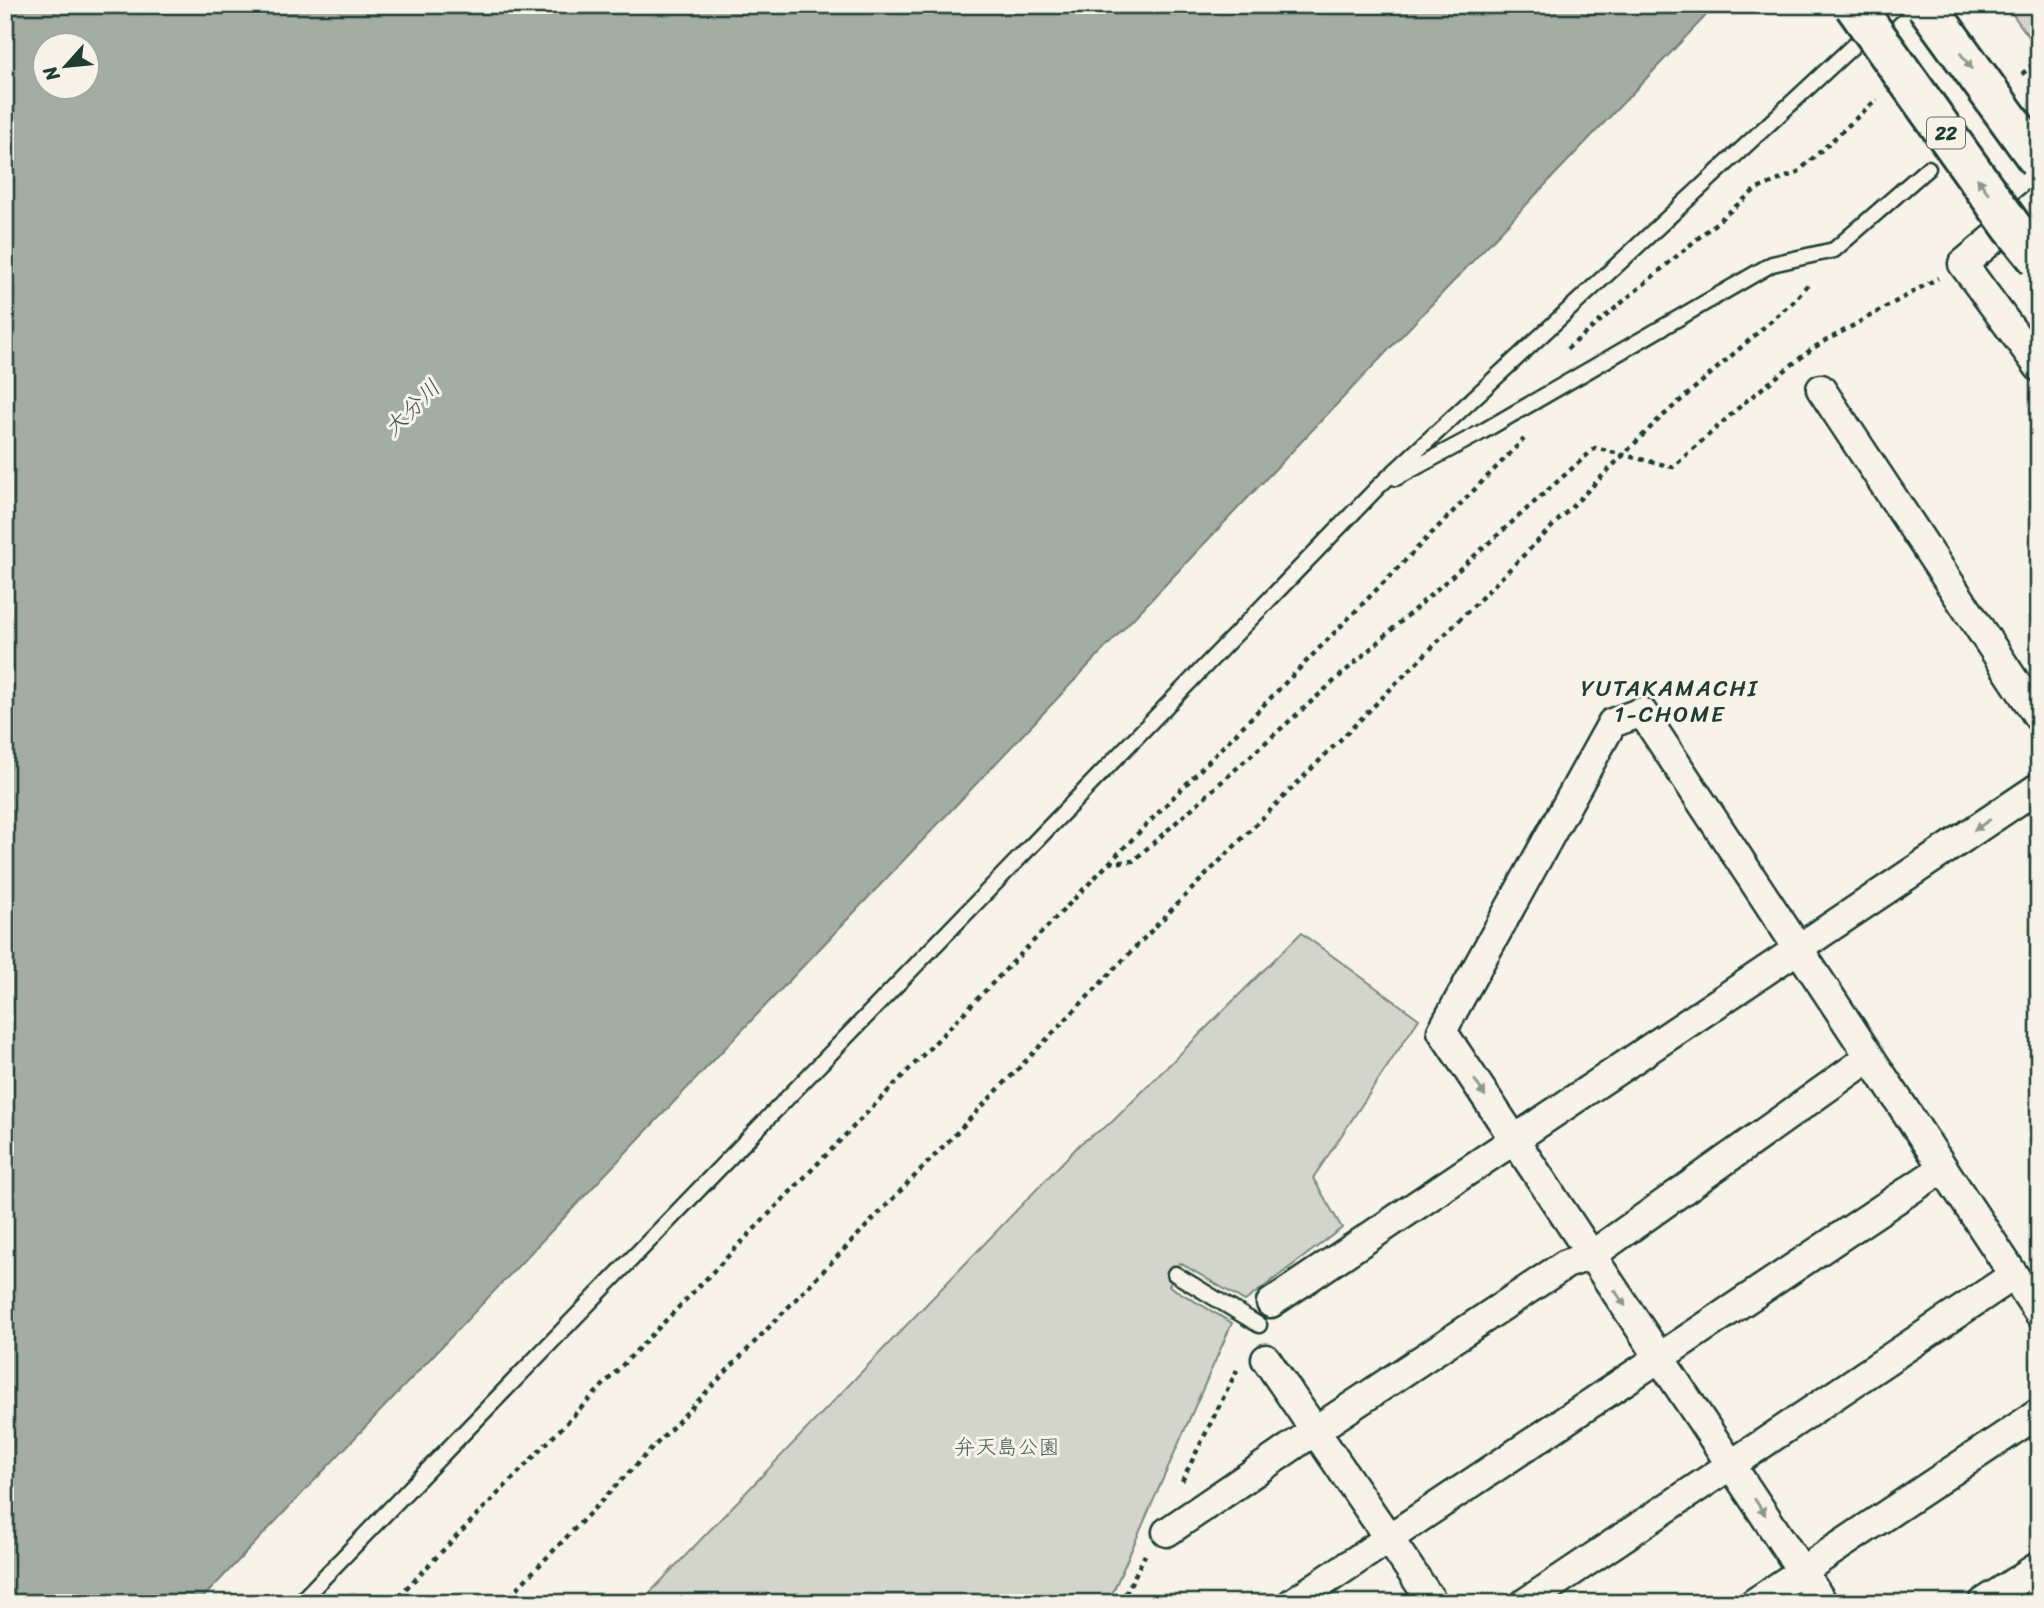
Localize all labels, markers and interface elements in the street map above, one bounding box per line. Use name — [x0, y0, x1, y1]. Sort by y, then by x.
north arrow — [32, 32, 102, 102]
one-way arrow — [1958, 52, 1972, 70]
text: N — [33, 59, 69, 88]
road number: 22 — [1927, 118, 1965, 148]
one-way arrow — [1976, 177, 1990, 195]
water label: 大分川 — [373, 369, 451, 447]
district label: YUTAKAMACHI 1-CHOME — [1581, 668, 1759, 735]
one-way arrow — [1973, 818, 1991, 832]
one-way arrow — [1473, 1079, 1487, 1097]
one-way arrow — [1613, 1288, 1626, 1307]
park label: 弁天島公園 — [955, 1428, 1060, 1466]
one-way arrow — [1753, 1498, 1767, 1516]

